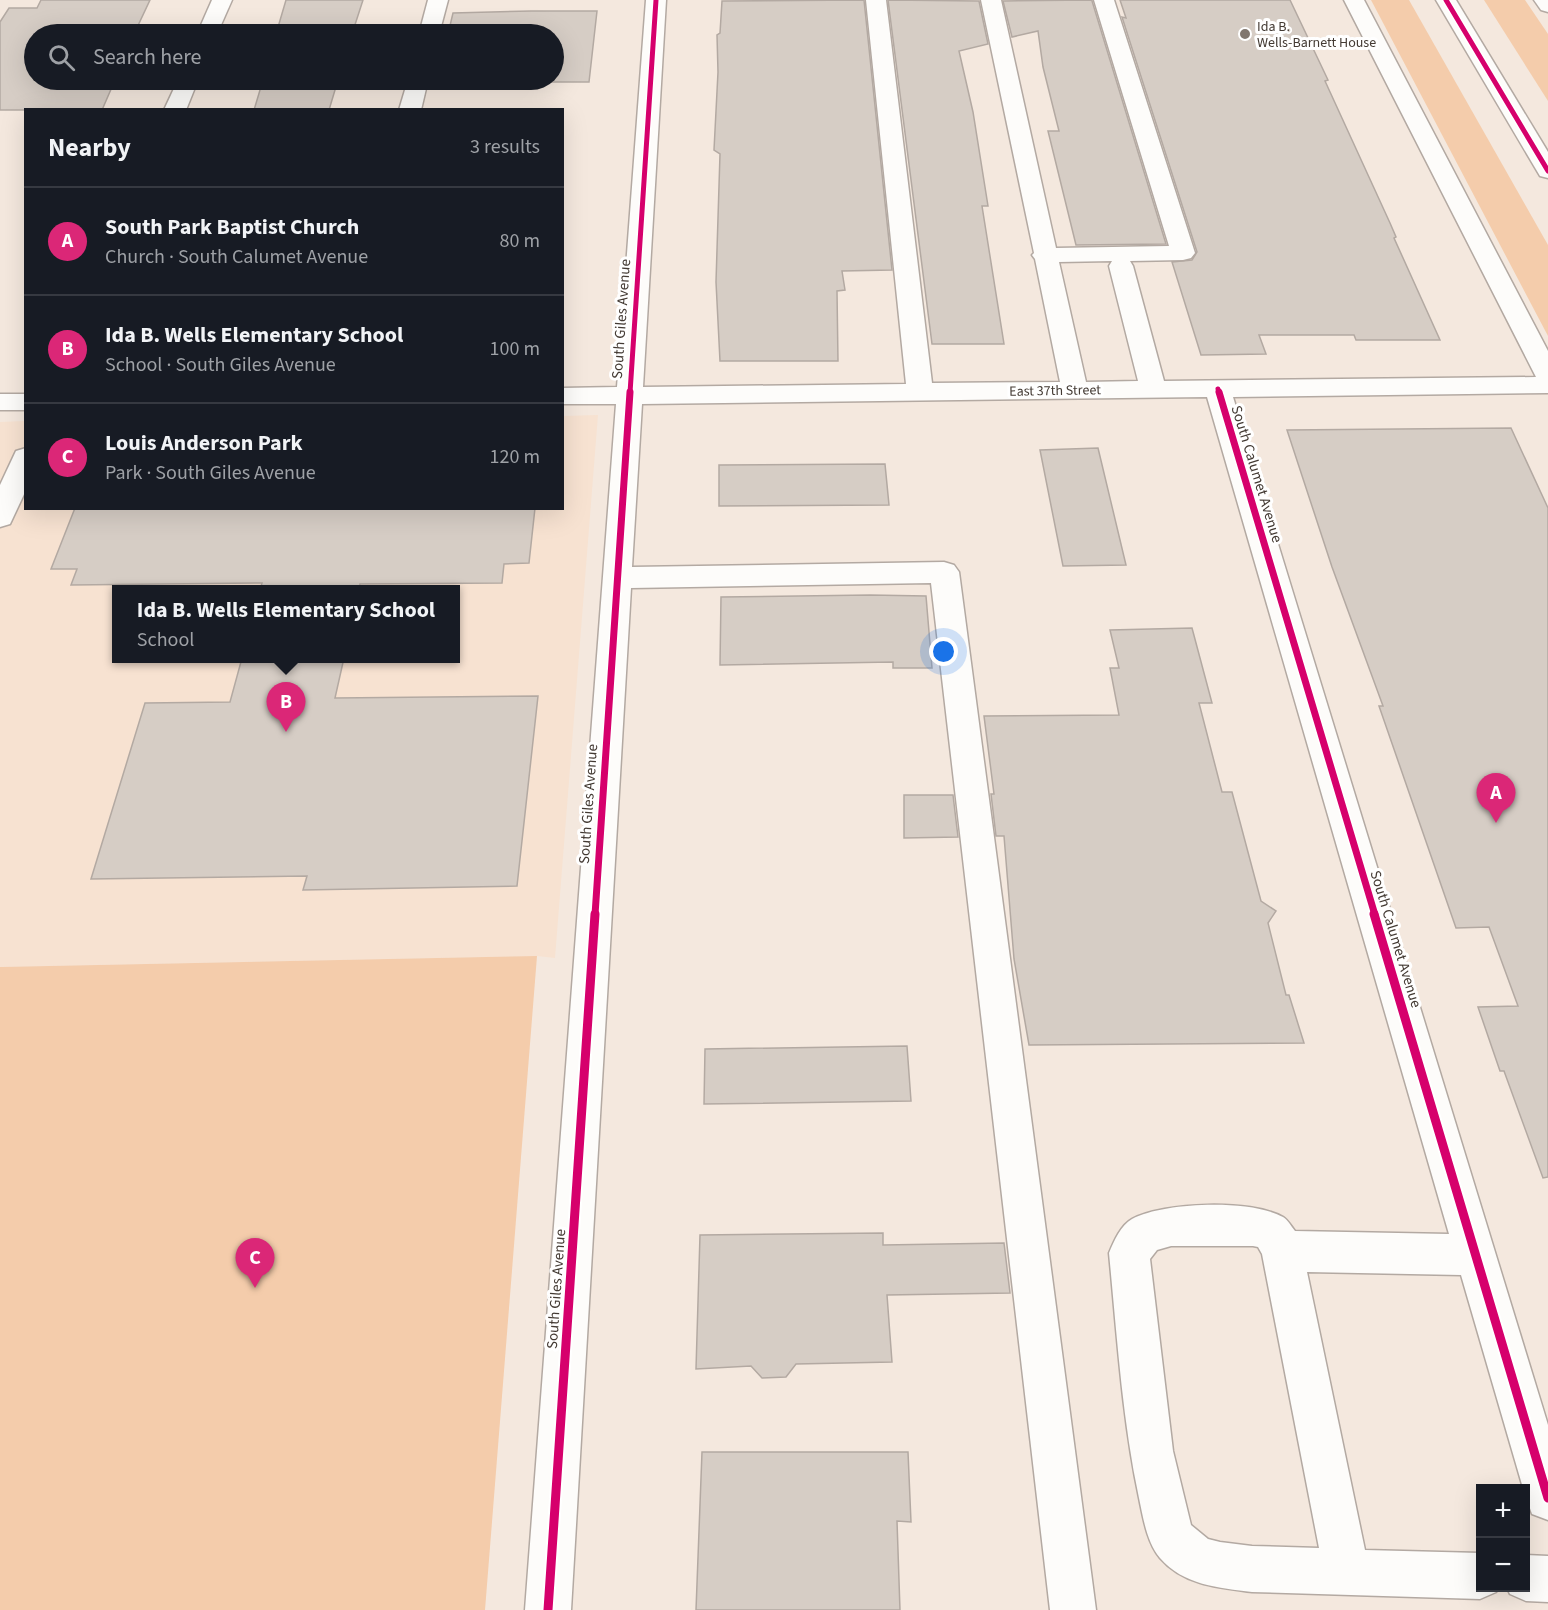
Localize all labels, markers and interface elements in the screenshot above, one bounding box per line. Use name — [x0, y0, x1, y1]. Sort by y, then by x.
place label: Ida B. Wells-Barnett House — [1257, 17, 1376, 53]
search box — [24, 24, 564, 90]
marker: Ida B. Wells-Barnett House — [1238, 27, 1252, 41]
icon: search — [45, 41, 78, 74]
text: Search here — [93, 41, 201, 73]
text: Nearby — [48, 129, 131, 166]
text: 3 results — [470, 133, 540, 161]
text: South Park Baptist Church — [105, 211, 359, 243]
text: A — [62, 227, 73, 255]
text: 80 m — [500, 227, 540, 255]
text: Church · South Calumet Avenue — [105, 243, 368, 271]
street label: South Giles Avenue — [607, 258, 636, 380]
text: Ida B. Wells Elementary School — [105, 319, 403, 351]
text: B — [61, 335, 74, 363]
text: 100 m — [490, 335, 540, 363]
text: School · South Giles Avenue — [105, 351, 336, 379]
street label: East 37th Street — [1009, 380, 1101, 402]
street label: South Calumet Avenue — [1226, 403, 1287, 545]
text: Louis Anderson Park — [105, 427, 303, 459]
text: C — [62, 443, 73, 471]
text: 120 m — [490, 443, 540, 471]
text: Park · South Giles Avenue — [105, 459, 316, 487]
popup — [112, 585, 460, 663]
text: Ida B. Wells Elementary School — [137, 594, 435, 626]
text: School — [137, 626, 194, 654]
your location — [929, 637, 958, 666]
pin: B — [266, 682, 306, 732]
street label: South Giles Avenue — [574, 743, 603, 865]
pin: A — [1476, 774, 1516, 823]
street label: South Calumet Avenue — [1365, 868, 1426, 1010]
street label: South Giles Avenue — [542, 1228, 571, 1350]
pin: C — [236, 1238, 274, 1288]
map controls — [1476, 1484, 1530, 1592]
button: + — [1476, 1484, 1530, 1538]
button: − — [1476, 1538, 1530, 1592]

